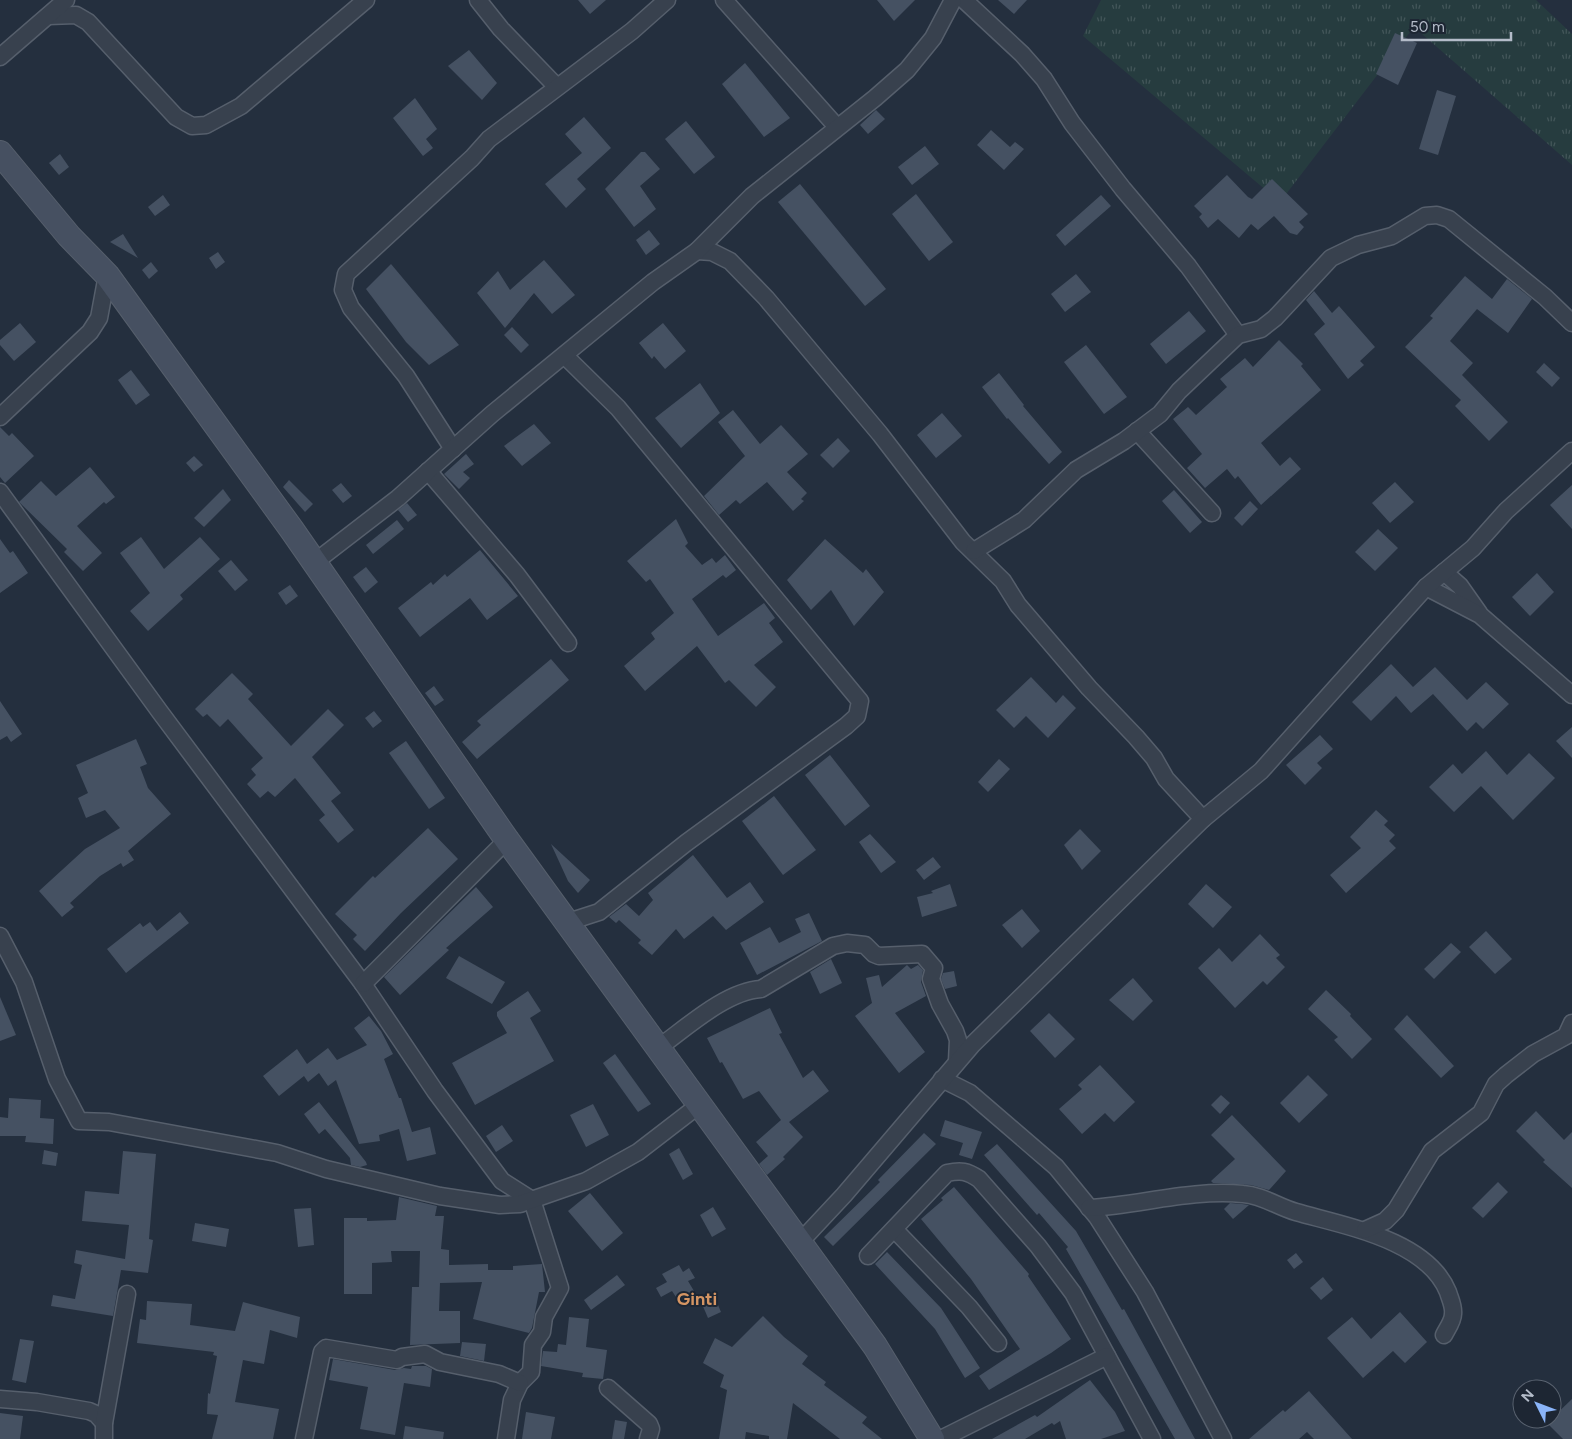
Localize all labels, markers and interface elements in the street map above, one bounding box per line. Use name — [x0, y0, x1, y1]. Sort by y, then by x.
scale bar — [1402, 10, 1511, 42]
text: 50 m — [1410, 18, 1445, 36]
district label: Ginti — [677, 1288, 717, 1310]
north arrow — [1512, 1379, 1562, 1429]
text: N — [1518, 1386, 1538, 1405]

